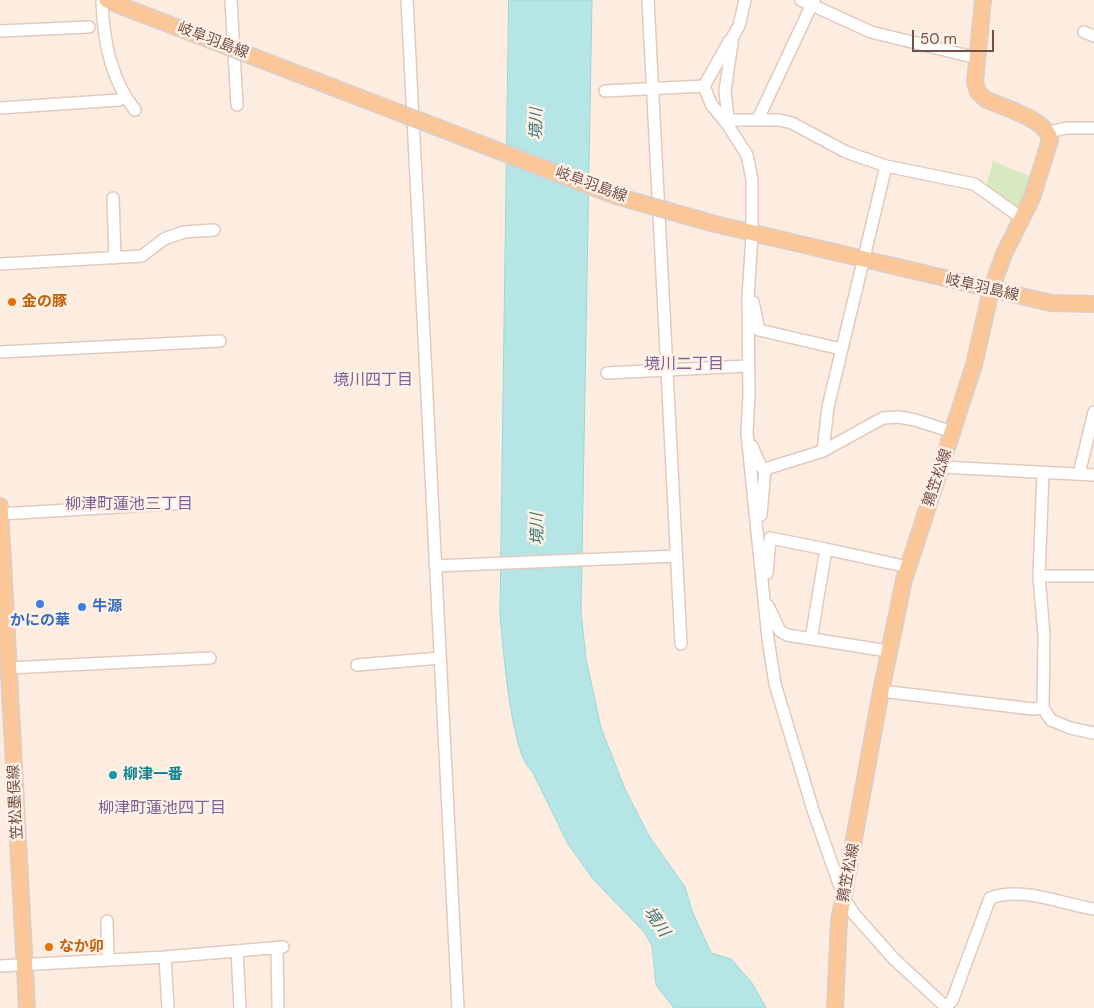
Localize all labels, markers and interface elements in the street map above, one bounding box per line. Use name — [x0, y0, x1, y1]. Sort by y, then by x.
street label: 岐阜羽島線 — [175, 19, 251, 63]
scale bar — [914, 20, 996, 52]
text: 50 m — [920, 29, 957, 49]
water label: 境川 — [527, 108, 547, 140]
street label: 岐阜羽島線 — [553, 164, 629, 206]
street label: 岐阜羽島線 — [943, 271, 1021, 305]
place label: 金の豚 — [22, 293, 67, 311]
marker: 金の豚 — [6, 296, 18, 308]
district label: 境川二丁目 — [644, 355, 724, 375]
district label: 境川四丁目 — [333, 371, 413, 391]
street label: 鶉笠松線 — [920, 447, 956, 509]
district label: 柳津町蓮池三丁目 — [65, 495, 193, 515]
water label: 境川 — [528, 513, 548, 545]
marker: かにの華 — [34, 598, 46, 610]
place label: 牛源 — [92, 598, 122, 616]
marker: 牛源 — [76, 601, 88, 613]
place label: かにの華 — [10, 612, 70, 630]
street label: 笠松墨俣線 — [5, 764, 27, 840]
place label: 柳津一番 — [123, 766, 183, 784]
marker: 柳津一番 — [107, 769, 119, 781]
district label: 柳津町蓮池四丁目 — [98, 799, 226, 819]
street label: 鶉笠松線 — [834, 842, 864, 904]
water label: 境川 — [639, 903, 673, 941]
place label: なか卯 — [59, 938, 104, 956]
marker: なか卯 — [43, 941, 55, 953]

